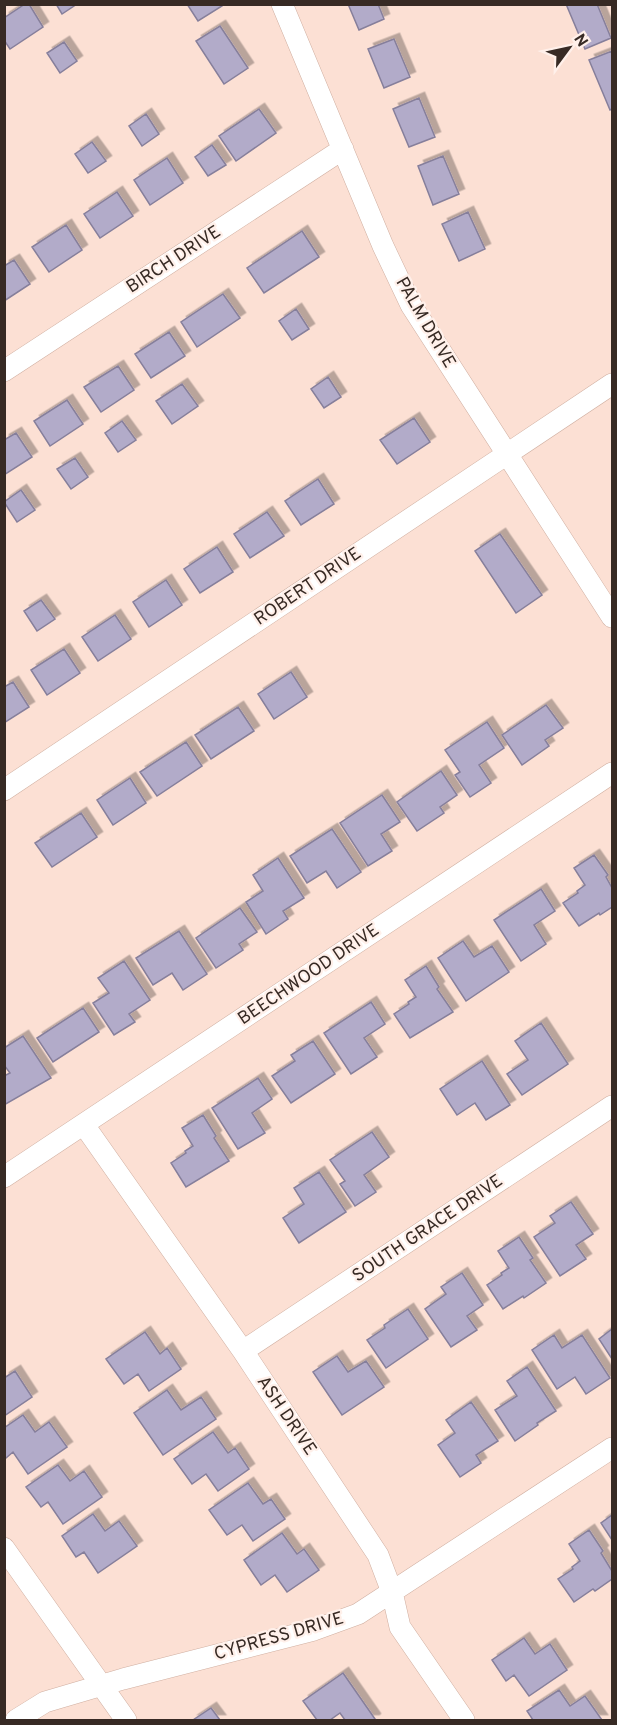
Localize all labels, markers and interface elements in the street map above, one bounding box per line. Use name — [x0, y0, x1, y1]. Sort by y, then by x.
north arrow — [539, 18, 599, 78]
text: N — [568, 31, 591, 51]
street label: BIRCH DRIVE — [122, 221, 226, 299]
street label: PALM DRIVE — [390, 273, 460, 373]
street label: ROBERT DRIVE — [250, 543, 366, 631]
street label: BEECHWOOD DRIVE — [234, 919, 384, 1031]
street label: SOUTH GRACE DRIVE — [348, 1170, 508, 1288]
street label: ASH DRIVE — [251, 1372, 321, 1460]
street label: CYPRESS DRIVE — [212, 1608, 346, 1666]

